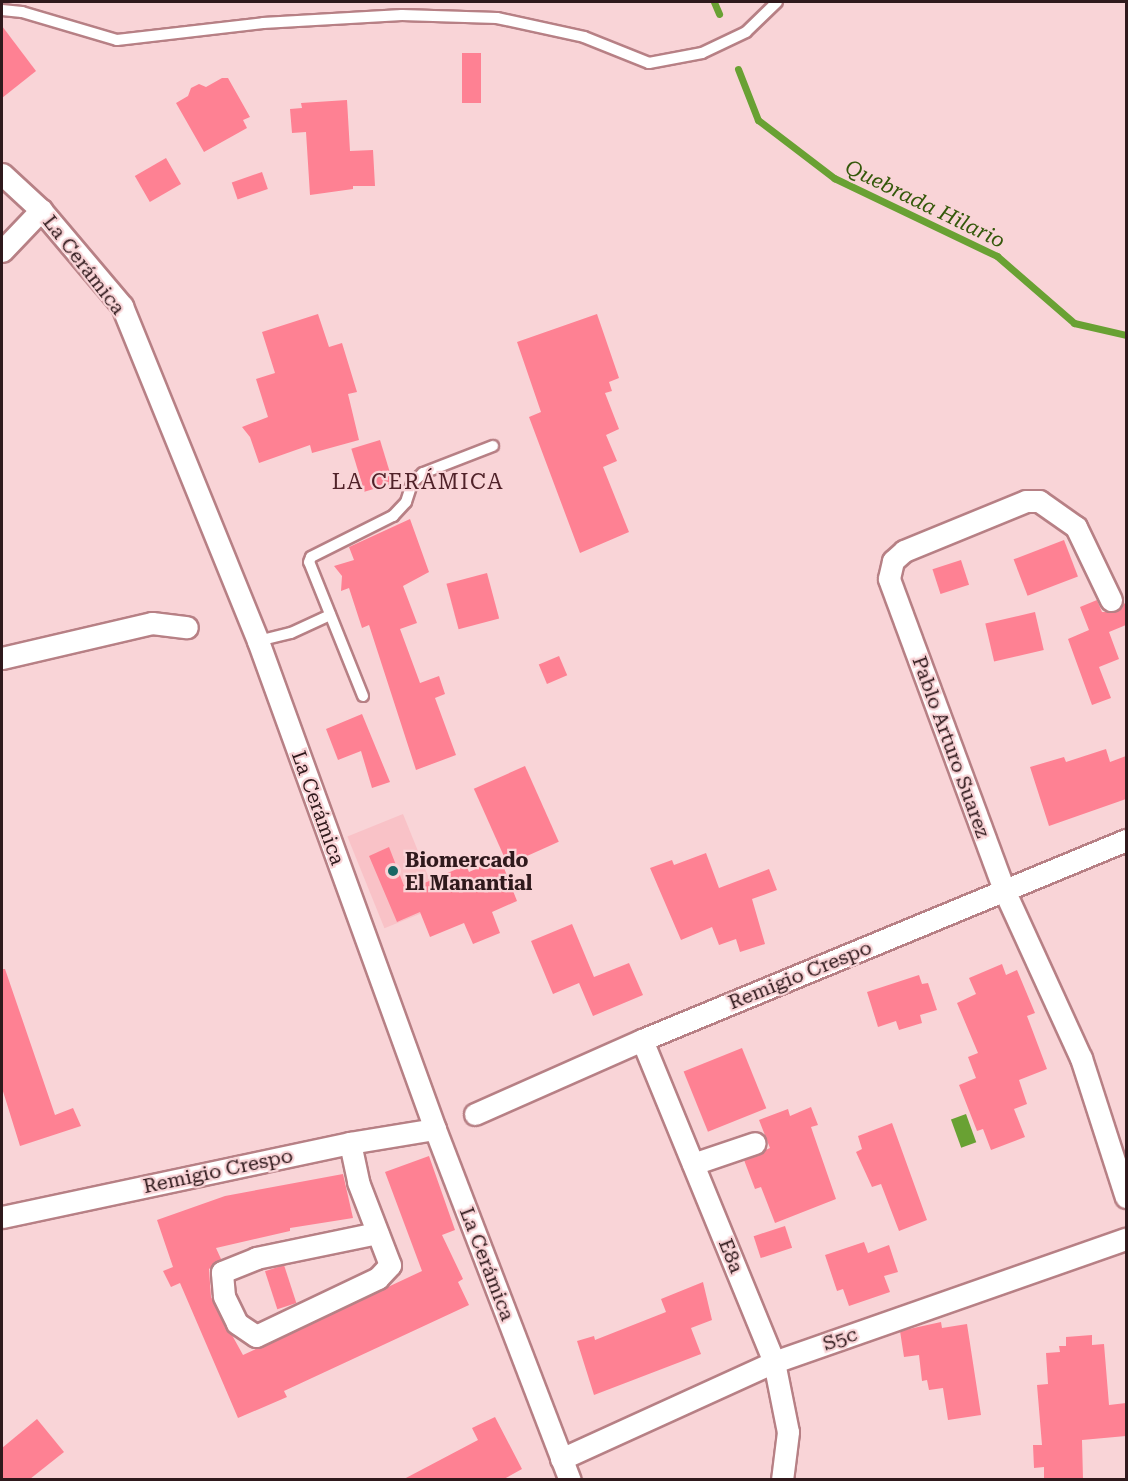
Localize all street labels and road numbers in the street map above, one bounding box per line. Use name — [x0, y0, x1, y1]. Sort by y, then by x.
street label: La Cerámica — [38, 211, 130, 319]
street label: Pablo Arturo Suarez — [907, 653, 995, 841]
street label: La Cerámica — [286, 748, 350, 868]
street label: Remigio Crespo — [725, 935, 875, 1015]
street label: Remigio Crespo — [141, 1143, 295, 1199]
street label: La Cerámica — [454, 1204, 520, 1324]
street label: E8a — [713, 1235, 749, 1277]
street label: S5c — [820, 1322, 860, 1356]

